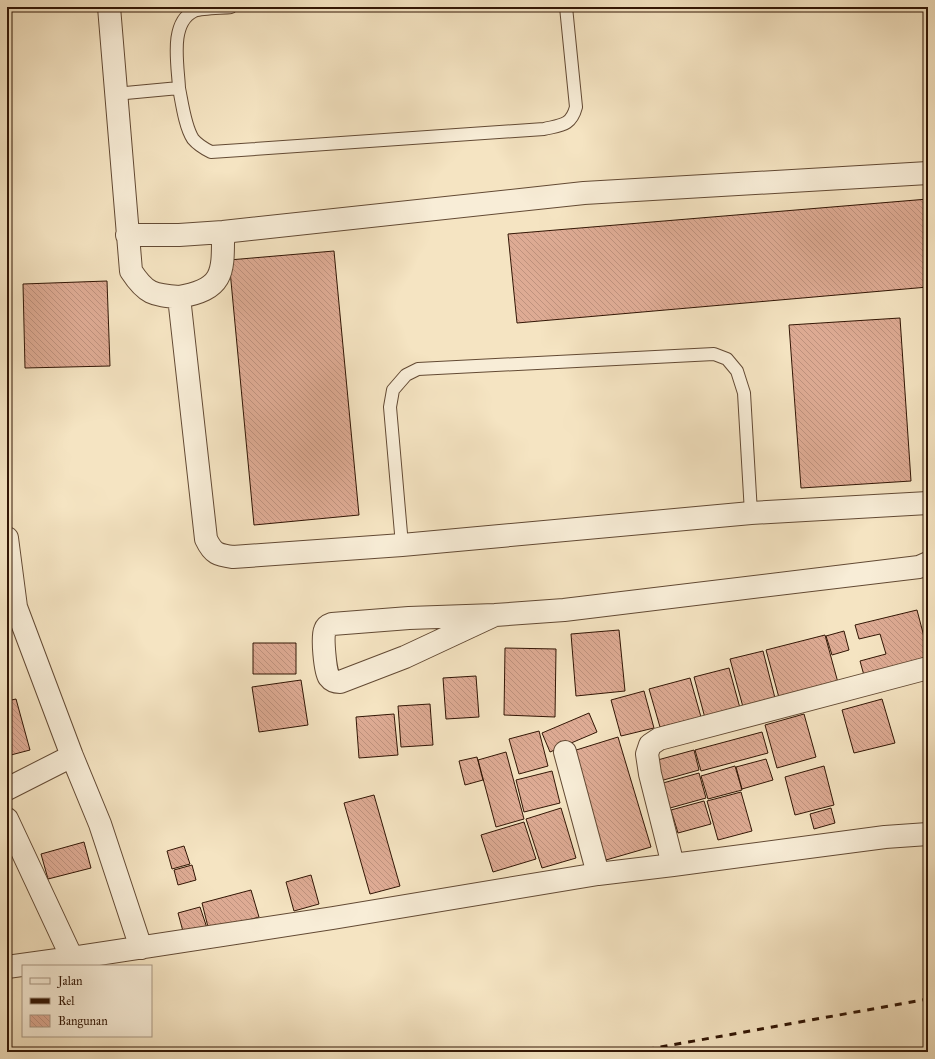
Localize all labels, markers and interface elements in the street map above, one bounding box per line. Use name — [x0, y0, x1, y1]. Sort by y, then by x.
legend — [22, 965, 152, 1037]
text: Jalan — [56, 974, 83, 989]
text: Rel — [58, 994, 75, 1008]
text: Bangunan — [58, 1014, 108, 1029]

